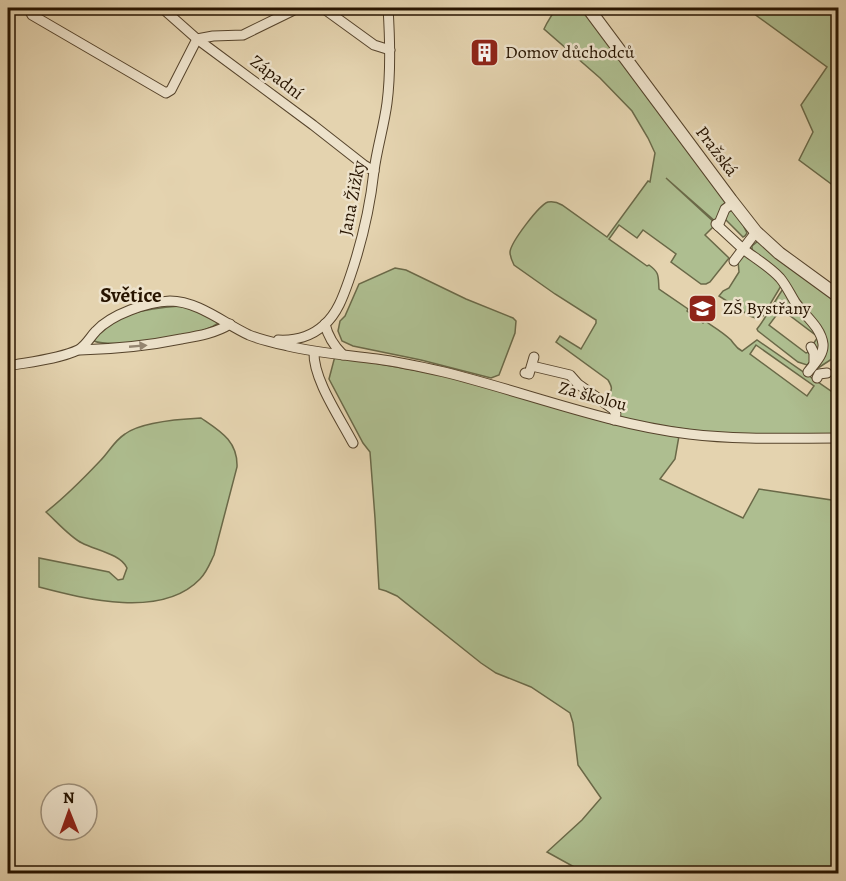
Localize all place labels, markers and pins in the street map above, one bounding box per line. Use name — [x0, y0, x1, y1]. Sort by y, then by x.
building icon: Domov důchodců — [468, 36, 500, 68]
place label: Domov důchodců — [505, 40, 635, 64]
school or university icon: ZŠ Bystřany — [686, 292, 718, 324]
place label: ZŠ Bystřany — [723, 296, 812, 320]

